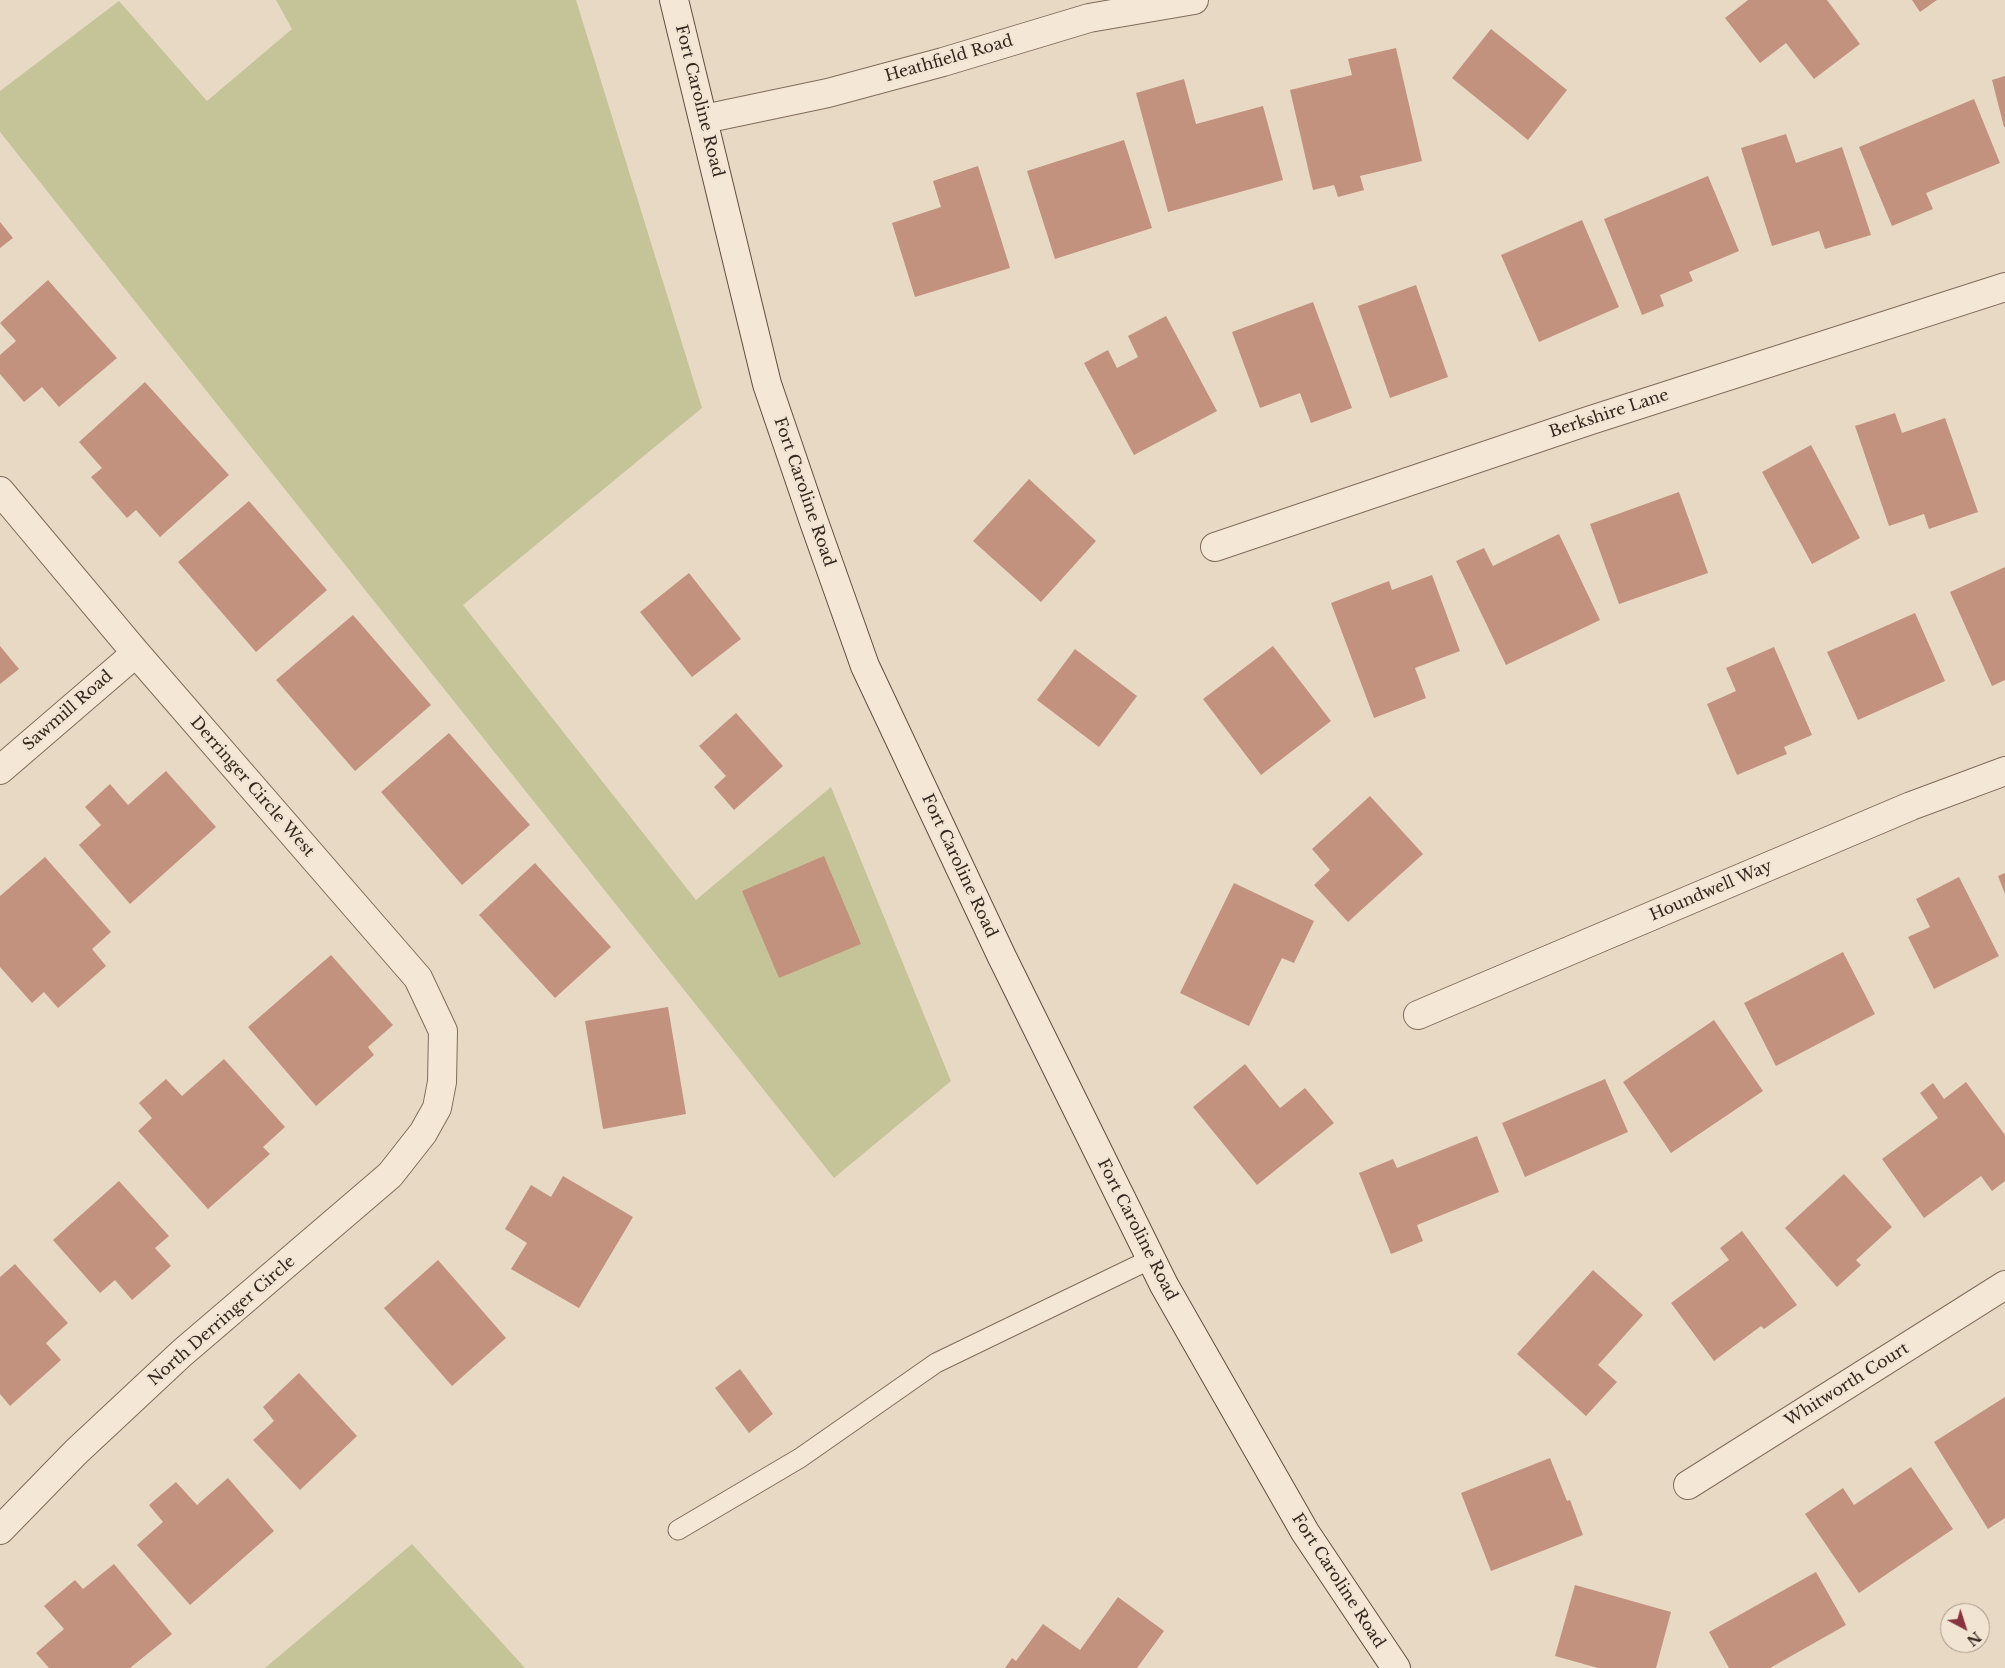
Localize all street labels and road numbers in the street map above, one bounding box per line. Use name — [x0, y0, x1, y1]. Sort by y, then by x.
street label: Fort Caroline Road — [671, 23, 727, 179]
street label: Heathfield Road — [883, 32, 1015, 86]
street label: Berkshire Lane — [1547, 386, 1671, 442]
street label: Fort Caroline Road — [769, 415, 839, 569]
street label: Sawmill Road — [19, 667, 117, 755]
street label: Derringer Circle West — [186, 713, 318, 861]
street label: Fort Caroline Road — [917, 791, 1001, 941]
street label: Houndwell Way — [1647, 857, 1775, 925]
street label: Fort Caroline Road — [1093, 1156, 1181, 1304]
street label: North Derringer Circle — [145, 1252, 299, 1390]
street label: Whitworth Court — [1782, 1339, 1912, 1431]
street label: Fort Caroline Road — [1287, 1510, 1389, 1652]

